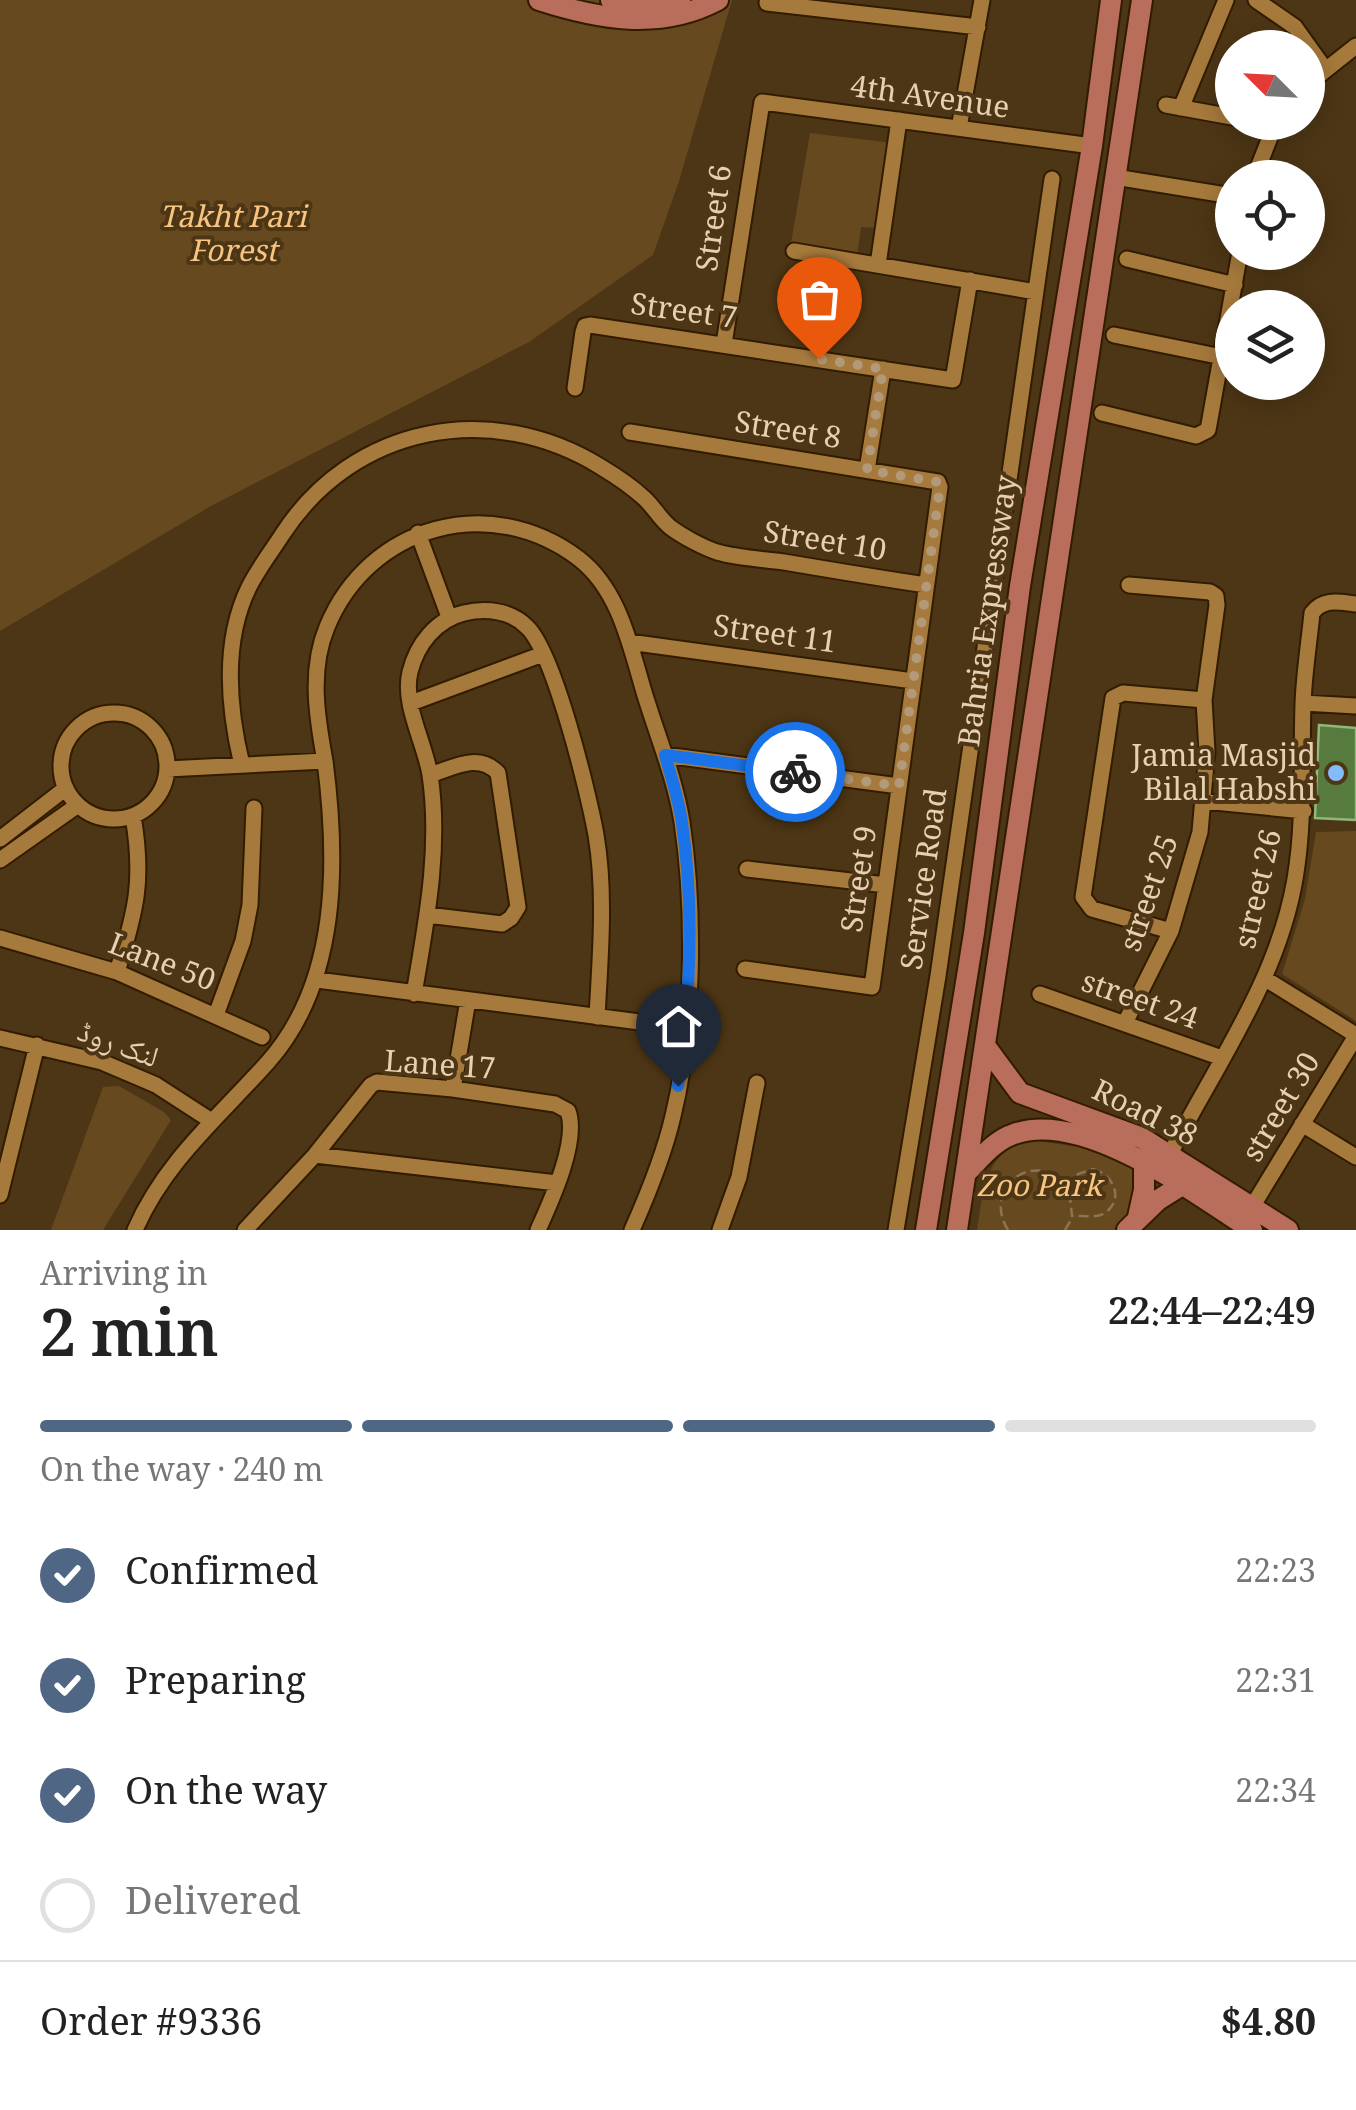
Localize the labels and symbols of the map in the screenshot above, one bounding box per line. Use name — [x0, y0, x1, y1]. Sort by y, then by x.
north arrow — [1215, 30, 1325, 140]
street label: 4th Avenue — [847, 64, 1012, 137]
street label: Street 6 — [685, 162, 750, 275]
park label: Takht Pari Forest — [160, 195, 310, 280]
pin — [777, 257, 862, 360]
street label: Street 7 — [627, 282, 740, 347]
street label: Street 8 — [731, 400, 844, 467]
street label: Bahria Expressway — [947, 472, 1036, 751]
street label: Street 10 — [759, 510, 890, 579]
street label: Street 11 — [710, 604, 839, 671]
courier — [745, 722, 845, 822]
place label: Jamia Masjid Bilal Habshi — [1130, 734, 1316, 819]
marker: Jamia Masjid Bilal Habshi — [1325, 762, 1347, 784]
street label: Service Road — [889, 785, 965, 974]
street label: Street 9 — [830, 823, 895, 936]
street label: street 26 — [1223, 825, 1300, 955]
street label: street 25 — [1108, 829, 1196, 960]
street label: Lane 50 — [100, 922, 222, 1009]
street label: street 24 — [1073, 959, 1205, 1047]
pin — [636, 984, 721, 1087]
street label: لنک روڈ — [69, 1009, 165, 1085]
street label: Lane 17 — [383, 1039, 497, 1098]
street label: street 30 — [1231, 1044, 1337, 1174]
street label: Road 38 — [1082, 1069, 1205, 1164]
park label: Zoo Park — [976, 1164, 1105, 1215]

